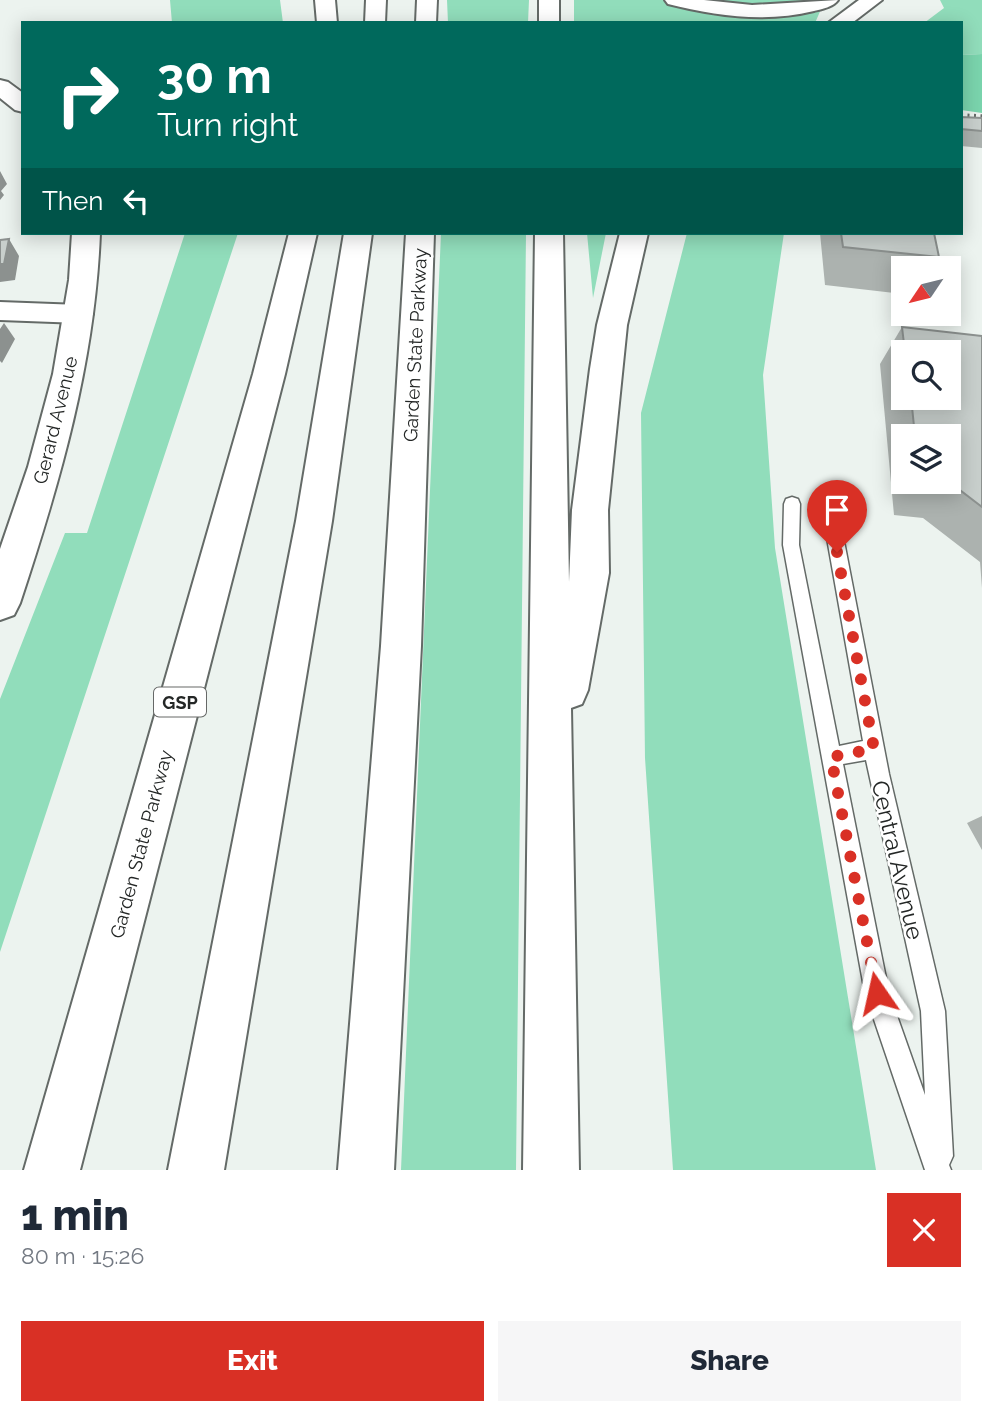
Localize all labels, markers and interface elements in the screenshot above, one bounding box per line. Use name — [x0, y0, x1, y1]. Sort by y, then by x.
text: 30 m — [157, 47, 272, 104]
icon: right — [42, 49, 133, 140]
text: Turn right — [157, 106, 298, 143]
icon: left — [117, 182, 155, 220]
text: Then — [42, 186, 103, 216]
street label: Garden State Parkway — [399, 248, 431, 442]
north arrow — [891, 256, 961, 326]
map controls — [891, 256, 961, 494]
button: search — [891, 340, 961, 410]
street label: Gerard Avenue — [28, 354, 82, 486]
button: layers — [891, 424, 961, 494]
pin — [807, 480, 867, 552]
icon: arrive — [818, 491, 856, 529]
road number: GSP — [154, 688, 206, 716]
street label: Garden State Parkway — [105, 748, 177, 940]
street label: Central Avenue — [867, 778, 929, 942]
position arrow — [840, 956, 914, 1030]
text: 1 min — [21, 1191, 129, 1240]
button: close — [887, 1193, 961, 1267]
text: 80 m · 15:26 — [21, 1242, 144, 1269]
button: Exit — [21, 1321, 484, 1401]
button: Share — [498, 1321, 961, 1401]

